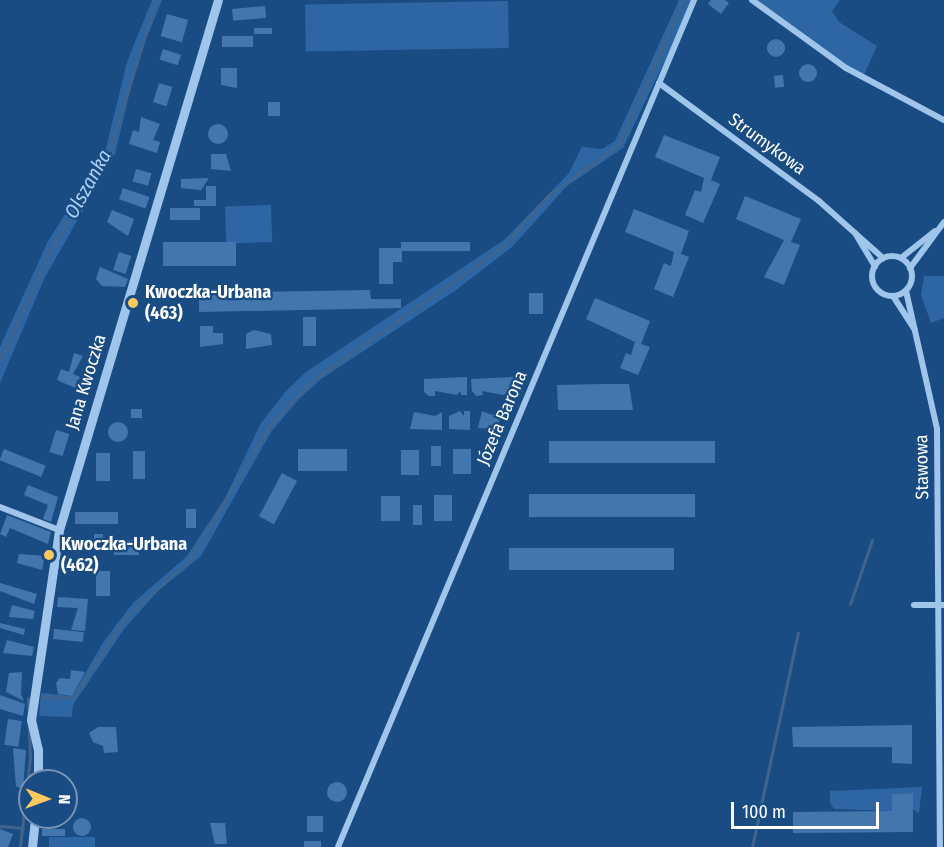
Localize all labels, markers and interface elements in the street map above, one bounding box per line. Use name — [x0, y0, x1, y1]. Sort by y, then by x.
street label: Strumykowa — [724, 109, 810, 179]
water label: Olszanka — [59, 145, 117, 223]
place label: Kwoczka-Urbana (463) — [145, 282, 271, 324]
marker: Kwoczka-Urbana (463) — [126, 296, 140, 310]
street label: Jana Kwoczka — [61, 332, 111, 432]
street label: Józefa Barona — [472, 368, 532, 468]
street label: Stawowa — [911, 434, 933, 500]
place label: Kwoczka-Urbana (462) — [61, 534, 187, 576]
marker: Kwoczka-Urbana (462) — [42, 548, 56, 562]
north arrow — [18, 769, 78, 829]
scale bar — [734, 790, 882, 828]
text: N — [55, 794, 74, 804]
text: 100 m — [742, 801, 786, 823]

